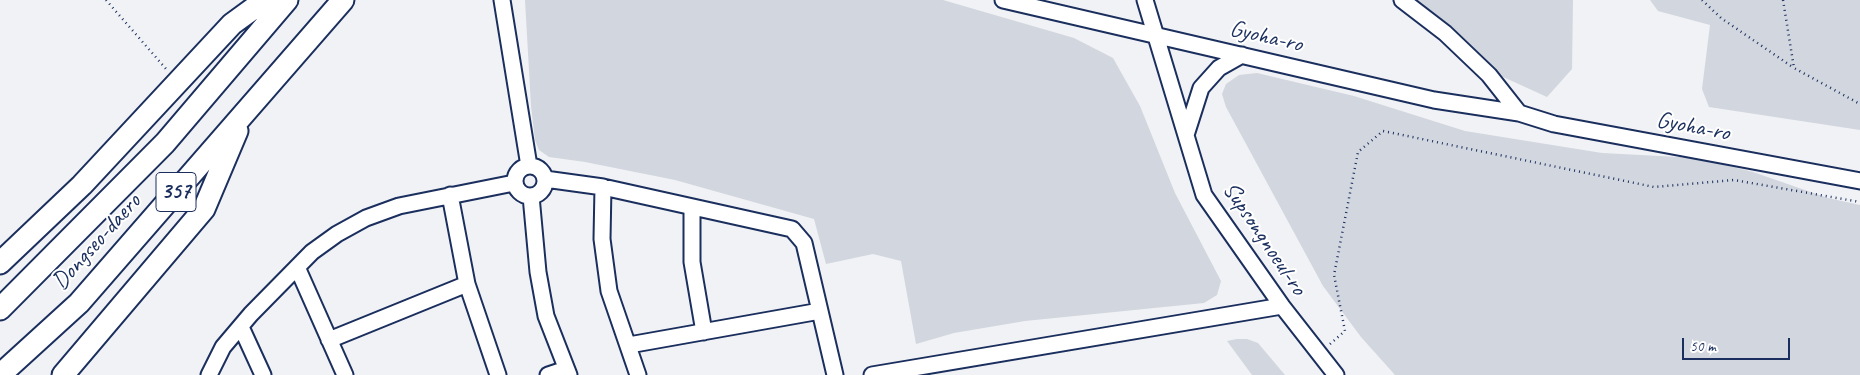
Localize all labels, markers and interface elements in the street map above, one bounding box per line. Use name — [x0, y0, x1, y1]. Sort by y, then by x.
street label: Gyoha-ro — [1227, 15, 1305, 59]
street label: Gyoha-ro — [1654, 106, 1732, 148]
road number: 357 — [156, 172, 196, 212]
street label: Supsongnoeul-ro — [1216, 177, 1312, 301]
street label: Dongseo-daero — [46, 188, 148, 296]
scale bar — [1685, 328, 1792, 360]
text: 50 m — [1690, 337, 1716, 356]

